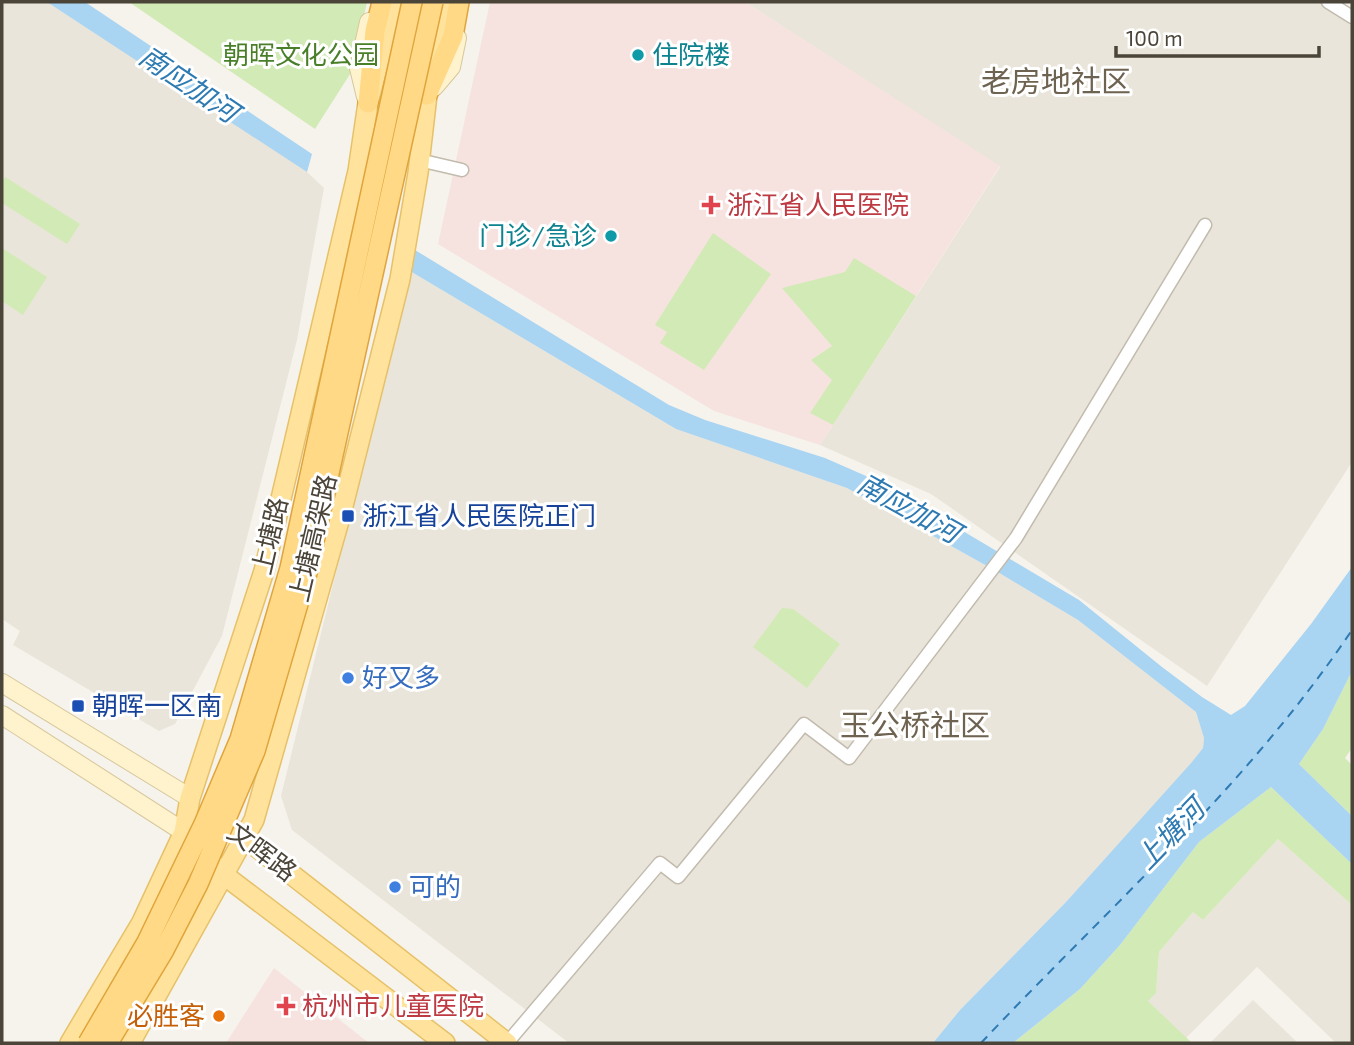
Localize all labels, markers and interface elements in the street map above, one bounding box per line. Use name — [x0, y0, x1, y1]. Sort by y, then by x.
scale bar — [1116, 14, 1319, 58]
text: 100 m — [1126, 25, 1183, 50]
water label: 南应加河 — [134, 38, 250, 131]
park label: 朝晖文化公园 — [223, 38, 379, 69]
place label: 住院楼 — [652, 38, 730, 69]
marker: 住院楼 — [630, 47, 646, 63]
district label: 老房地社区 — [981, 62, 1131, 98]
place label: 浙江省人民医院 — [727, 188, 909, 219]
marker: 浙江省人民医院 — [701, 195, 721, 215]
place label: 门诊/急诊 — [480, 219, 597, 250]
marker: 门诊/急诊 — [603, 228, 619, 244]
water label: 南应加河 — [852, 465, 971, 552]
street label: 上塘高架路 — [282, 471, 341, 604]
street label: 上塘路 — [245, 494, 292, 577]
place label: 浙江省人民医院正门 — [362, 499, 596, 530]
marker: 浙江省人民医院正门 — [340, 508, 356, 524]
place label: 好又多 — [362, 661, 440, 692]
marker: 好又多 — [340, 670, 356, 686]
place label: 朝晖一区南 — [92, 689, 222, 720]
marker: 朝晖一区南 — [70, 698, 86, 714]
district label: 玉公桥社区 — [840, 706, 990, 742]
water label: 上塘河 — [1128, 788, 1214, 875]
street label: 文晖路 — [222, 815, 303, 887]
place label: 可的 — [409, 870, 461, 901]
marker: 可的 — [387, 879, 403, 895]
place label: 杭州市儿童医院 — [302, 989, 484, 1020]
marker: 杭州市儿童医院 — [276, 996, 296, 1016]
place label: 必胜客 — [127, 999, 205, 1030]
marker: 必胜客 — [211, 1008, 227, 1024]

